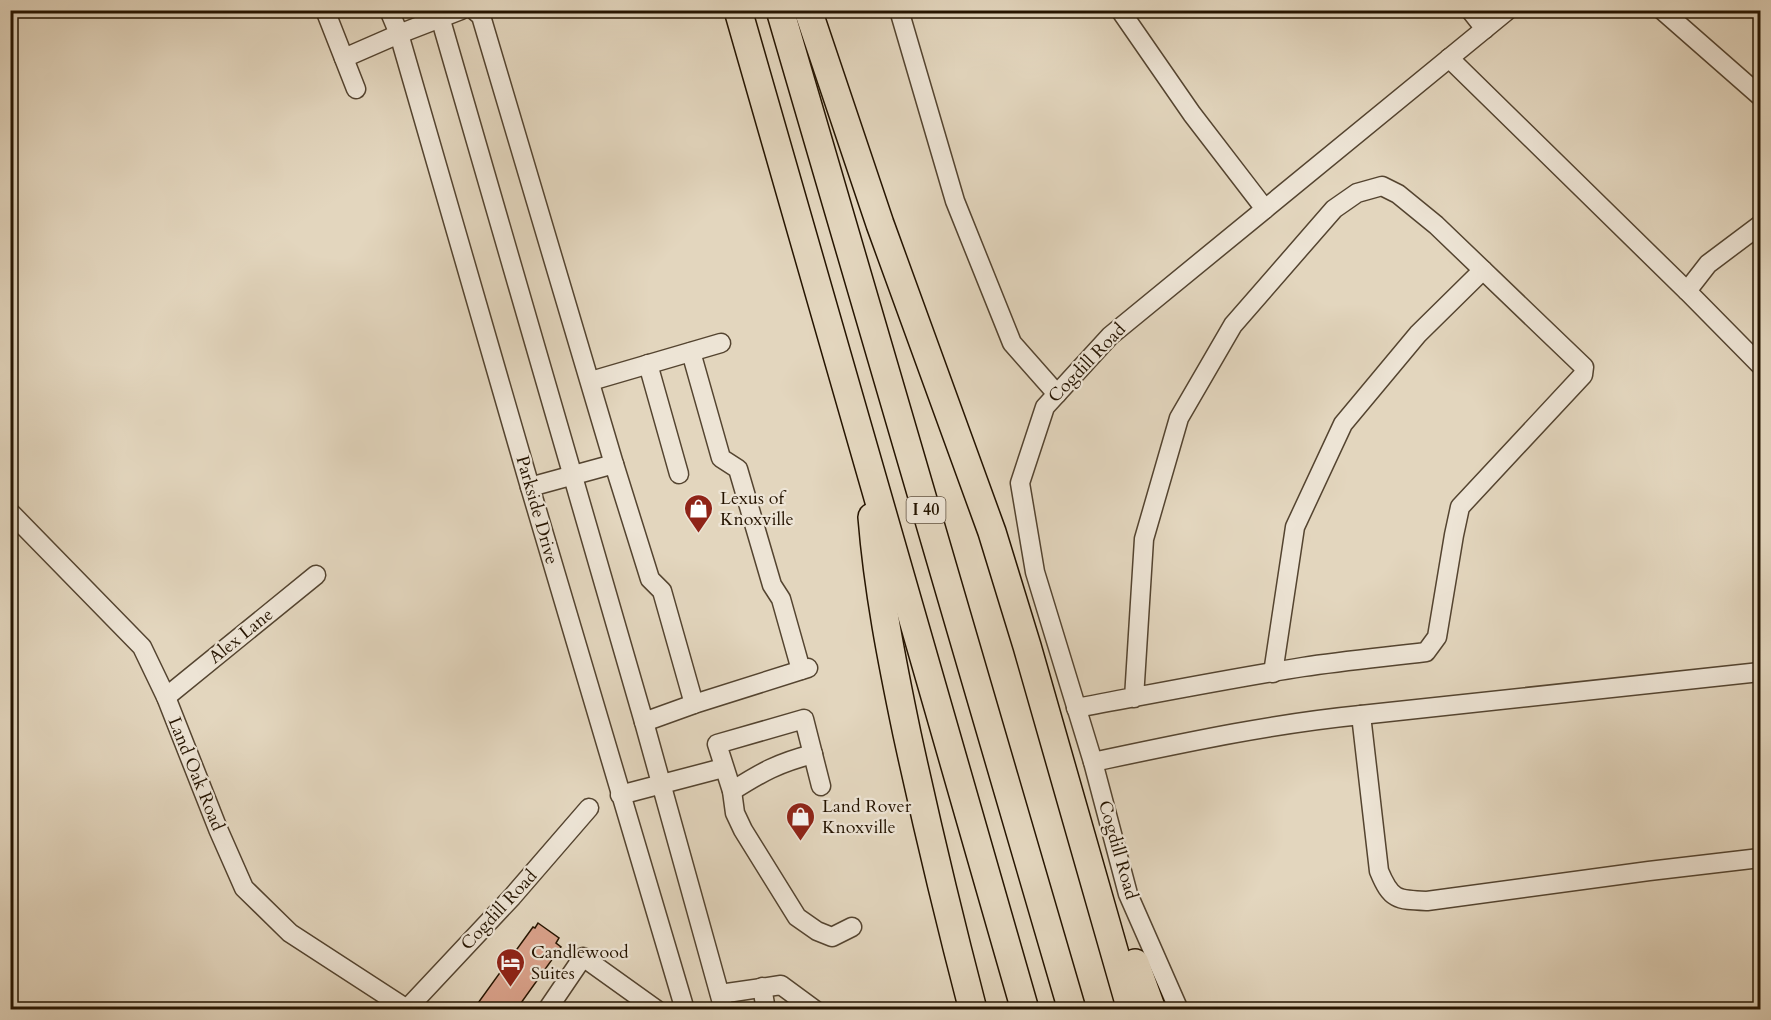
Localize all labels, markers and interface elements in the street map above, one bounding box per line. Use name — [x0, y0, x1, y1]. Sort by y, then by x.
street label: Cogdill Road — [1043, 317, 1132, 408]
street label: Parkside Drive — [510, 453, 564, 567]
place label: Lexus of Knoxville — [720, 486, 794, 532]
shop icon: Lexus of Knoxville — [683, 492, 715, 534]
road number: I 40 — [906, 497, 946, 523]
street label: Alex Lane — [203, 602, 279, 670]
street label: Land Oak Road — [162, 713, 230, 835]
place label: Land Rover Knoxville — [822, 794, 912, 840]
street label: Cogdill Road — [1092, 798, 1144, 903]
shop icon: Land Rover Knoxville — [785, 800, 817, 842]
street label: Cogdill Road — [455, 864, 543, 956]
place label: Candlewood Suites — [531, 940, 629, 986]
hotel icon: Candlewood Suites — [494, 946, 526, 988]

